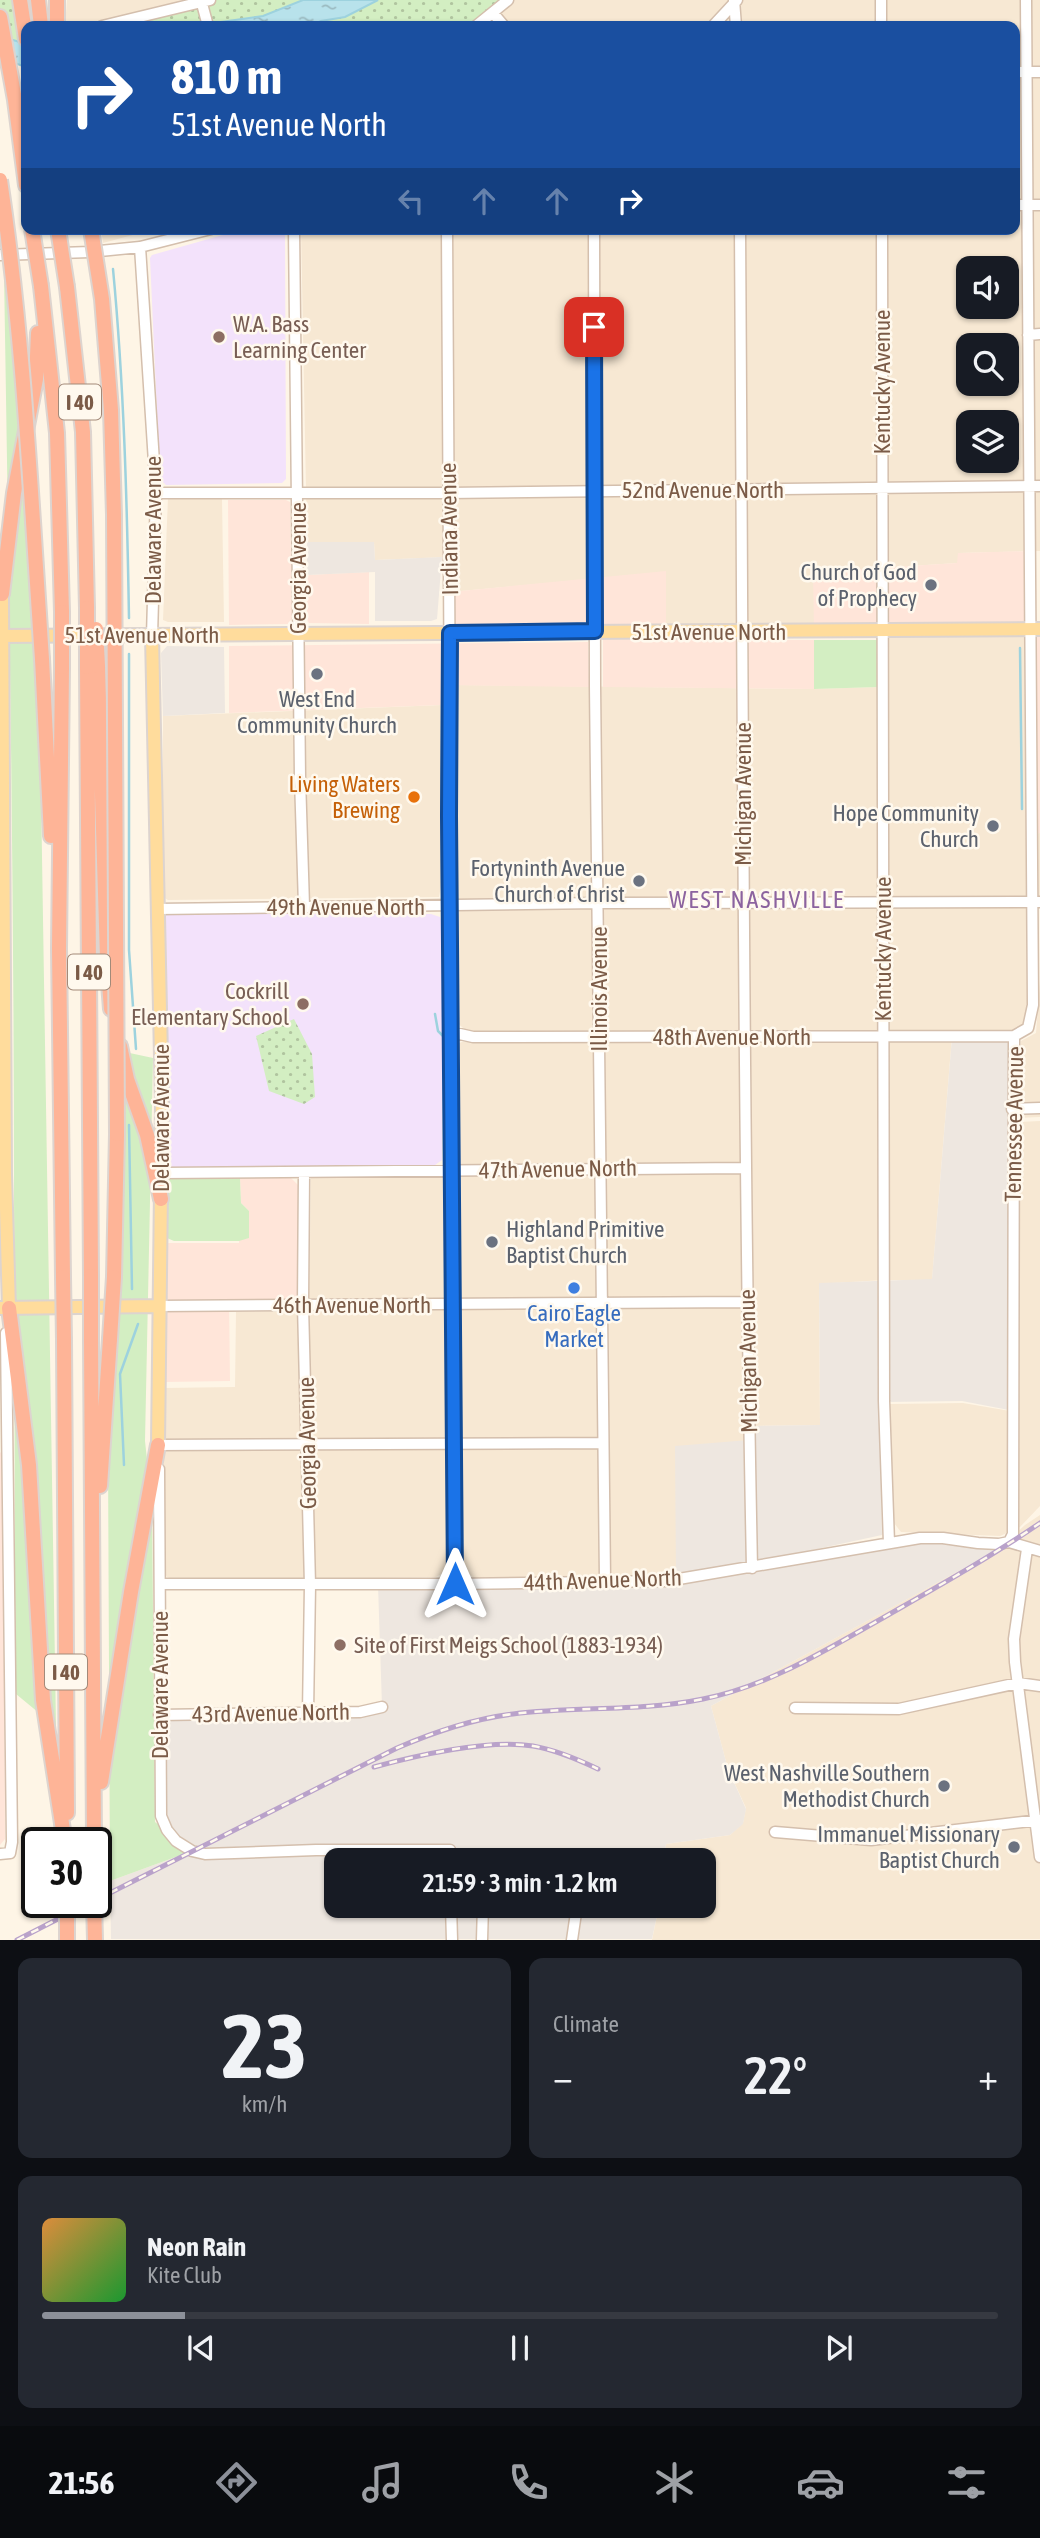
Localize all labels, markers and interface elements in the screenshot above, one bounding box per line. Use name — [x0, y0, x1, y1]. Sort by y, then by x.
text: 810 m — [171, 48, 282, 104]
icon: right — [56, 49, 147, 140]
text: 51st Avenue North — [171, 106, 387, 143]
icon: left — [392, 182, 430, 220]
icon: ahead — [465, 182, 503, 220]
icon: ahead — [538, 182, 576, 220]
icon: right — [611, 182, 649, 220]
map controls — [956, 256, 1019, 473]
button: sound — [956, 256, 1019, 319]
pin — [564, 297, 624, 357]
icon: arrive — [575, 308, 613, 346]
street label: Kentucky Avenue — [869, 309, 895, 455]
place label: W.A. Bass Learning Center — [233, 311, 367, 363]
marker: W.A. Bass Learning Center — [211, 329, 227, 345]
button: search — [956, 333, 1019, 396]
road number: I 40 — [59, 384, 101, 420]
button: layers — [956, 410, 1019, 473]
street label: Delaware Avenue — [140, 456, 166, 604]
street label: Indiana Avenue — [435, 462, 463, 596]
street label: 52nd Avenue North — [622, 477, 784, 503]
street label: Georgia Avenue — [285, 502, 311, 634]
place label: Church of God of Prophecy — [801, 559, 917, 611]
marker: Church of God of Prophecy — [923, 577, 939, 593]
street label: 51st Avenue North — [631, 619, 787, 645]
street label: 51st Avenue North — [64, 622, 220, 648]
marker: West End Community Church — [309, 666, 325, 682]
place label: West End Community Church — [237, 686, 397, 738]
street label: Michigan Avenue — [730, 722, 756, 866]
place label: Living Waters Brewing — [288, 771, 400, 823]
marker: Living Waters Brewing — [406, 789, 422, 805]
place label: Hope Community Church — [832, 800, 979, 852]
marker: Hope Community Church — [985, 818, 1001, 834]
place label: Fortyninth Avenue Church of Christ — [471, 855, 625, 907]
marker: Fortyninth Avenue Church of Christ — [631, 873, 647, 889]
street label: Kentucky Avenue — [870, 876, 896, 1022]
district label: WEST NASHVILLE — [669, 886, 845, 913]
street label: 49th Avenue North — [267, 894, 425, 920]
street label: Illinois Avenue — [586, 926, 612, 1052]
road number: I 40 — [68, 954, 110, 990]
place label: Cockrill Elementary School — [131, 978, 289, 1030]
marker: Cockrill Elementary School — [295, 996, 311, 1012]
street label: 48th Avenue North — [653, 1024, 811, 1050]
street label: Delaware Avenue — [148, 1044, 174, 1192]
street label: Tennessee Avenue — [1000, 1046, 1028, 1202]
street label: 47th Avenue North — [479, 1155, 637, 1183]
place label: Highland Primitive Baptist Church — [506, 1216, 665, 1268]
marker: Highland Primitive Baptist Church — [484, 1234, 500, 1250]
marker: Cairo Eagle Market — [566, 1280, 582, 1296]
street label: Michigan Avenue — [734, 1289, 762, 1433]
street label: 46th Avenue North — [273, 1292, 431, 1318]
place label: Cairo Eagle Market — [527, 1300, 621, 1352]
street label: Georgia Avenue — [293, 1377, 321, 1509]
position arrow — [418, 1547, 492, 1621]
street label: 44th Avenue North — [524, 1564, 682, 1596]
street label: Delaware Avenue — [147, 1611, 173, 1759]
place label: Site of First Meigs School (1883-1934) — [354, 1632, 663, 1658]
marker: Site of First Meigs School (1883-1934) — [332, 1637, 348, 1653]
road number: I 40 — [45, 1654, 87, 1690]
street label: 43rd Avenue North — [192, 1699, 350, 1727]
place label: West Nashville Southern Methodist Church — [724, 1760, 930, 1812]
marker: West Nashville Southern Methodist Church — [936, 1778, 952, 1794]
place label: Immanuel Missionary Baptist Church — [817, 1821, 1000, 1873]
speed limit sign: 30 — [21, 1827, 112, 1918]
marker: Immanuel Missionary Baptist Church — [1006, 1839, 1022, 1855]
text: 21:59 · 3 min · 1.2 km — [423, 1868, 617, 1898]
text: 23 — [222, 1993, 307, 2097]
text: Climate — [553, 2011, 619, 2037]
text: 22° — [744, 2045, 807, 2105]
text: − — [553, 2055, 573, 2098]
text: + — [978, 2055, 998, 2098]
text: km/h — [242, 2091, 287, 2117]
text: Neon Rain — [147, 2232, 246, 2262]
text: Kite Club — [147, 2262, 222, 2288]
icon: previous — [182, 2329, 220, 2367]
icon: pause — [501, 2329, 539, 2367]
icon: next — [820, 2329, 858, 2367]
icon: directions — [212, 2458, 261, 2507]
icon: music — [358, 2458, 407, 2507]
icon: phone — [504, 2458, 553, 2507]
icon: climate — [650, 2458, 699, 2507]
icon: car — [796, 2458, 845, 2507]
icon: filters — [942, 2458, 991, 2507]
text: 21:56 — [49, 2464, 114, 2501]

